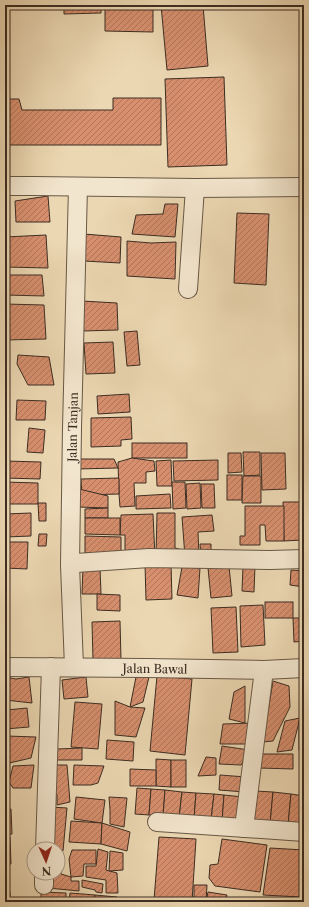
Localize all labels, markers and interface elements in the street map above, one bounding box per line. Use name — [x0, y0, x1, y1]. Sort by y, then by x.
street label: Jalan Tanjan — [64, 392, 80, 464]
street label: Jalan Bawal — [120, 660, 188, 676]
north arrow — [26, 841, 66, 881]
text: N — [41, 864, 52, 878]

